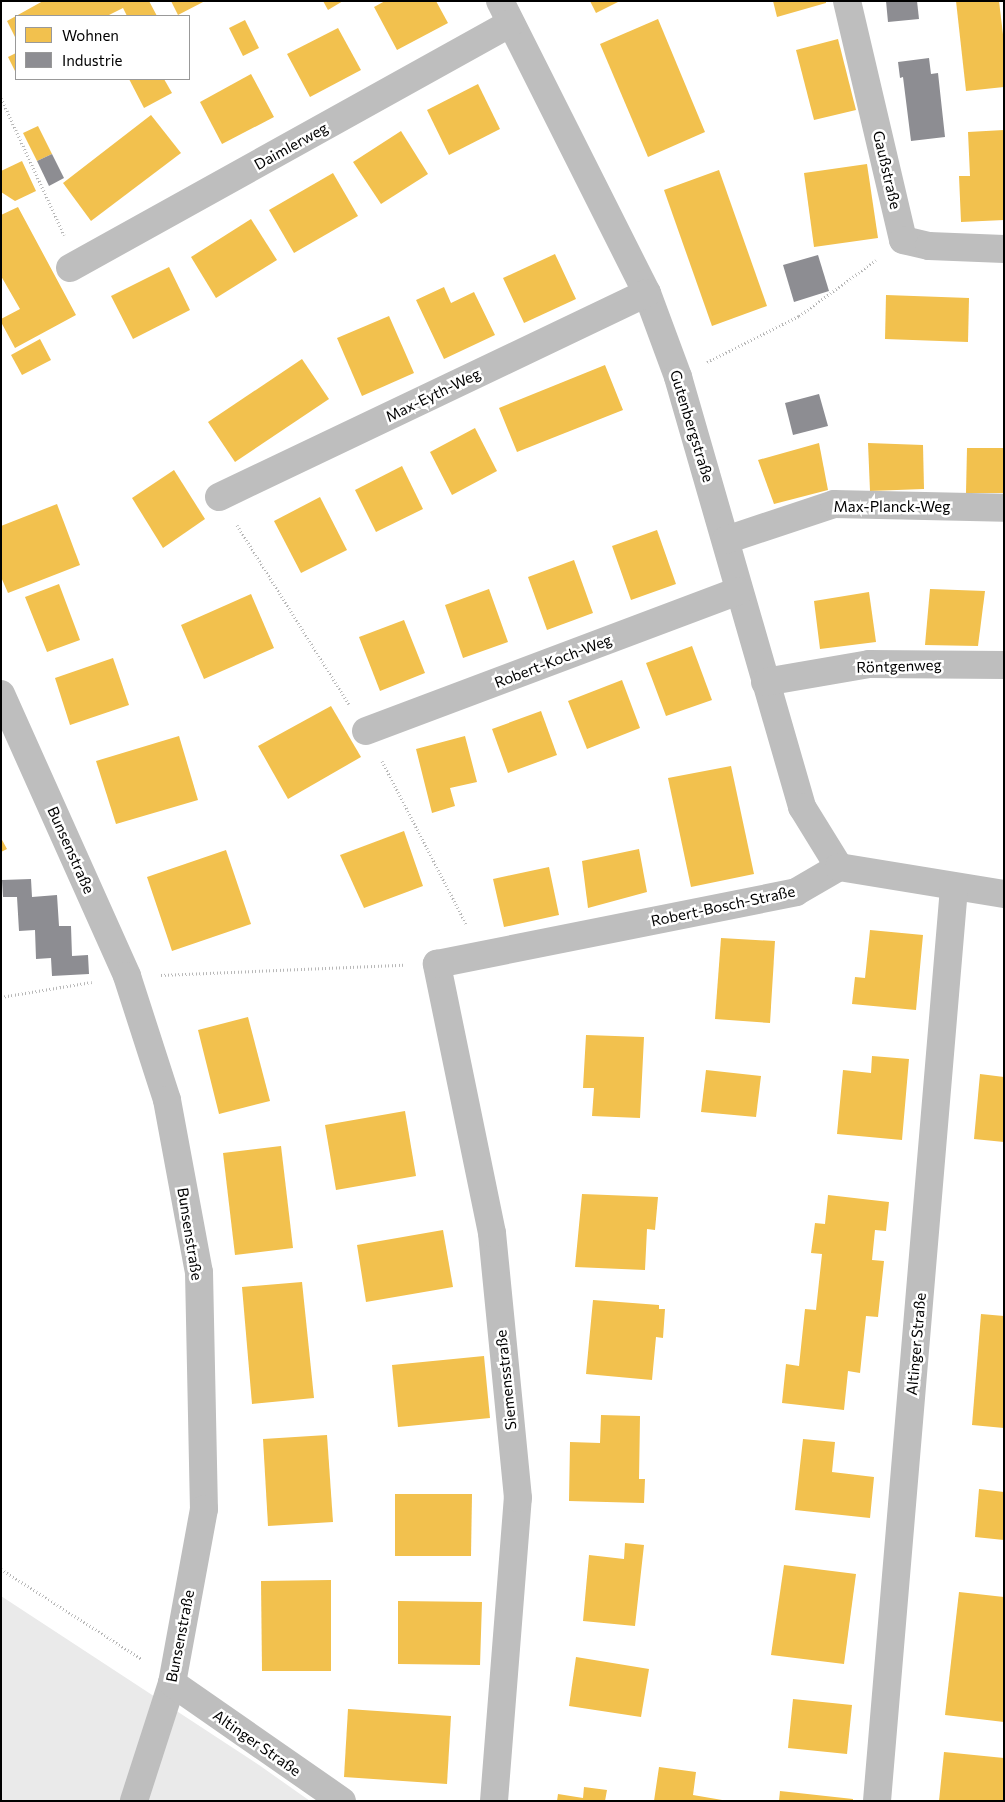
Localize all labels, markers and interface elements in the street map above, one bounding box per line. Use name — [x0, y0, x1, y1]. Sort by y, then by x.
legend — [15, 15, 190, 80]
text: Wohnen — [62, 26, 119, 44]
text: Industrie — [62, 51, 123, 69]
street label: Daimlerweg — [251, 118, 331, 174]
street label: Gaußstraße — [869, 129, 905, 211]
street label: Max-Eyth-Weg — [383, 364, 483, 426]
street label: Gutenbergstraße — [666, 368, 718, 484]
street label: Max-Planck-Weg — [834, 498, 950, 516]
street label: Robert-Koch-Weg — [492, 630, 614, 692]
street label: Röntgenweg — [856, 656, 942, 676]
street label: Bunsenstraße — [44, 804, 98, 896]
street label: Robert-Bosch-Straße — [649, 882, 797, 930]
street label: Bunsenstraße — [174, 1186, 206, 1282]
street label: Altinger Straße — [903, 1292, 929, 1396]
street label: Siemensstraße — [492, 1329, 520, 1431]
street label: Bunsenstraße — [162, 1588, 198, 1684]
street label: Altinger Straße — [210, 1706, 304, 1780]

